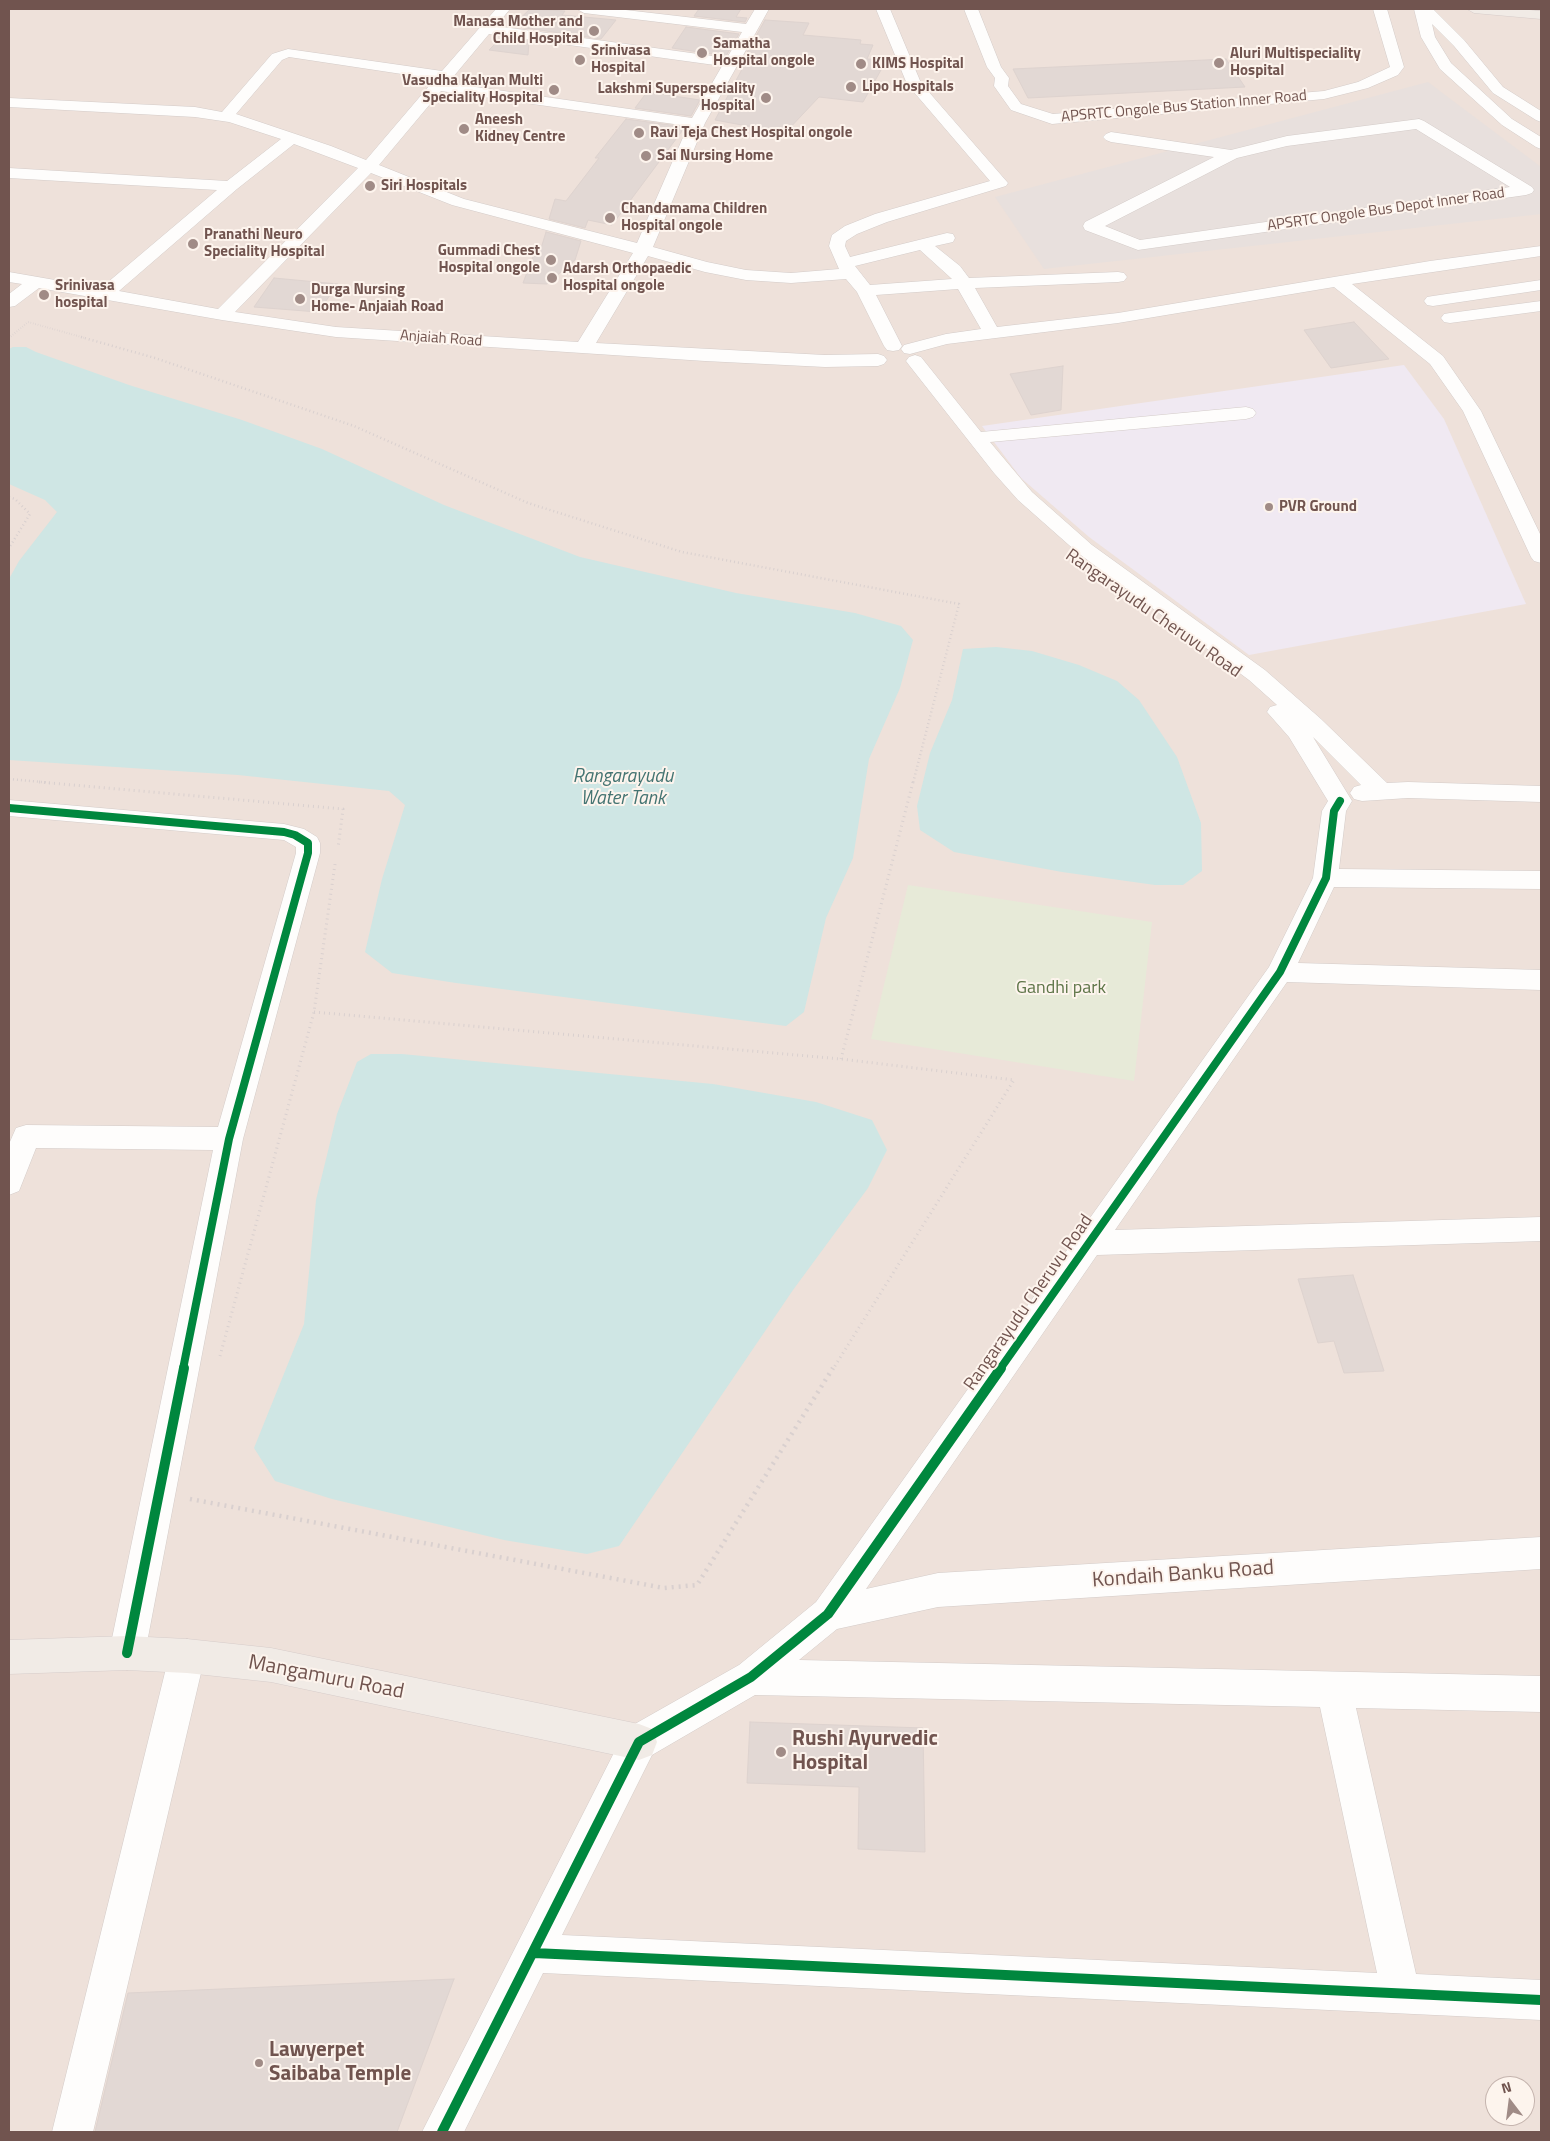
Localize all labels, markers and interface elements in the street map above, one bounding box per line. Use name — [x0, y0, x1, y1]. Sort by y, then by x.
place label: Manasa Mother and Child Hospital — [453, 13, 583, 48]
marker: Manasa Mother and Child Hospital — [587, 24, 601, 38]
place label: Samatha Hospital ongole — [713, 35, 815, 70]
place label: Srinivasa Hospital — [591, 42, 651, 77]
place label: Aluri Multispeciality Hospital — [1230, 45, 1361, 80]
marker: Samatha Hospital ongole — [695, 46, 709, 60]
marker: Srinivasa Hospital — [573, 53, 587, 67]
place label: KIMS Hospital — [872, 55, 964, 73]
marker: Aluri Multispeciality Hospital — [1212, 56, 1226, 70]
marker: KIMS Hospital — [854, 57, 868, 71]
place label: Vasudha Kalyan Multi Speciality Hospital — [402, 72, 543, 107]
place label: Lipo Hospitals — [862, 78, 954, 96]
place label: Lakshmi Superspeciality Hospital — [598, 80, 755, 115]
marker: Lipo Hospitals — [844, 80, 858, 94]
marker: Vasudha Kalyan Multi Speciality Hospital — [547, 83, 561, 97]
street label: APSRTC Ongole Bus Station Inner Road — [1060, 87, 1308, 127]
marker: Lakshmi Superspeciality Hospital — [759, 91, 773, 105]
place label: Aneesh Kidney Centre — [475, 111, 565, 146]
marker: Aneesh Kidney Centre — [457, 122, 471, 136]
place label: Ravi Teja Chest Hospital ongole — [650, 124, 852, 142]
marker: Ravi Teja Chest Hospital ongole — [632, 126, 646, 140]
place label: Sai Nursing Home — [657, 147, 773, 165]
marker: Sai Nursing Home — [639, 149, 653, 163]
place label: Siri Hospitals — [381, 177, 467, 195]
marker: Siri Hospitals — [363, 179, 377, 193]
street label: APSRTC Ongole Bus Depot Inner Road — [1266, 184, 1506, 236]
place label: Chandamama Children Hospital ongole — [621, 200, 767, 235]
marker: Chandamama Children Hospital ongole — [603, 211, 617, 225]
place label: Pranathi Neuro Speciality Hospital — [204, 226, 325, 261]
marker: Pranathi Neuro Speciality Hospital — [186, 237, 200, 251]
place label: Gummadi Chest Hospital ongole — [438, 242, 540, 277]
marker: Gummadi Chest Hospital ongole — [544, 253, 558, 267]
place label: Adarsh Orthopaedic Hospital ongole — [563, 260, 691, 295]
marker: Adarsh Orthopaedic Hospital ongole — [545, 271, 559, 285]
place label: Srinivasa hospital — [55, 277, 115, 312]
place label: Durga Nursing Home- Anjaiah Road — [311, 281, 444, 316]
marker: Srinivasa hospital — [37, 288, 51, 302]
marker: Durga Nursing Home- Anjaiah Road — [293, 292, 307, 306]
street label: Anjaiah Road — [399, 327, 483, 351]
place label: PVR Ground — [1279, 498, 1357, 516]
marker: PVR Ground — [1263, 501, 1275, 513]
street label: Rangarayudu Cheruvu Road — [1061, 545, 1245, 683]
water label: Rangarayudu Water Tank — [573, 766, 673, 810]
park label: Gandhi park — [1016, 978, 1106, 1000]
street label: Rangarayudu Cheruvu Road — [960, 1211, 1098, 1395]
street label: Kondaih Banku Road — [1091, 1556, 1275, 1594]
street label: Mangamuru Road — [246, 1651, 406, 1705]
place label: Rushi Ayurvedic Hospital — [792, 1727, 938, 1777]
marker: Rushi Ayurvedic Hospital — [774, 1745, 788, 1759]
place label: Lawyerpet Saibaba Temple — [269, 2038, 411, 2088]
marker: Lawyerpet Saibaba Temple — [253, 2057, 265, 2069]
north arrow — [1485, 2076, 1535, 2126]
text: N — [1499, 2076, 1514, 2098]

